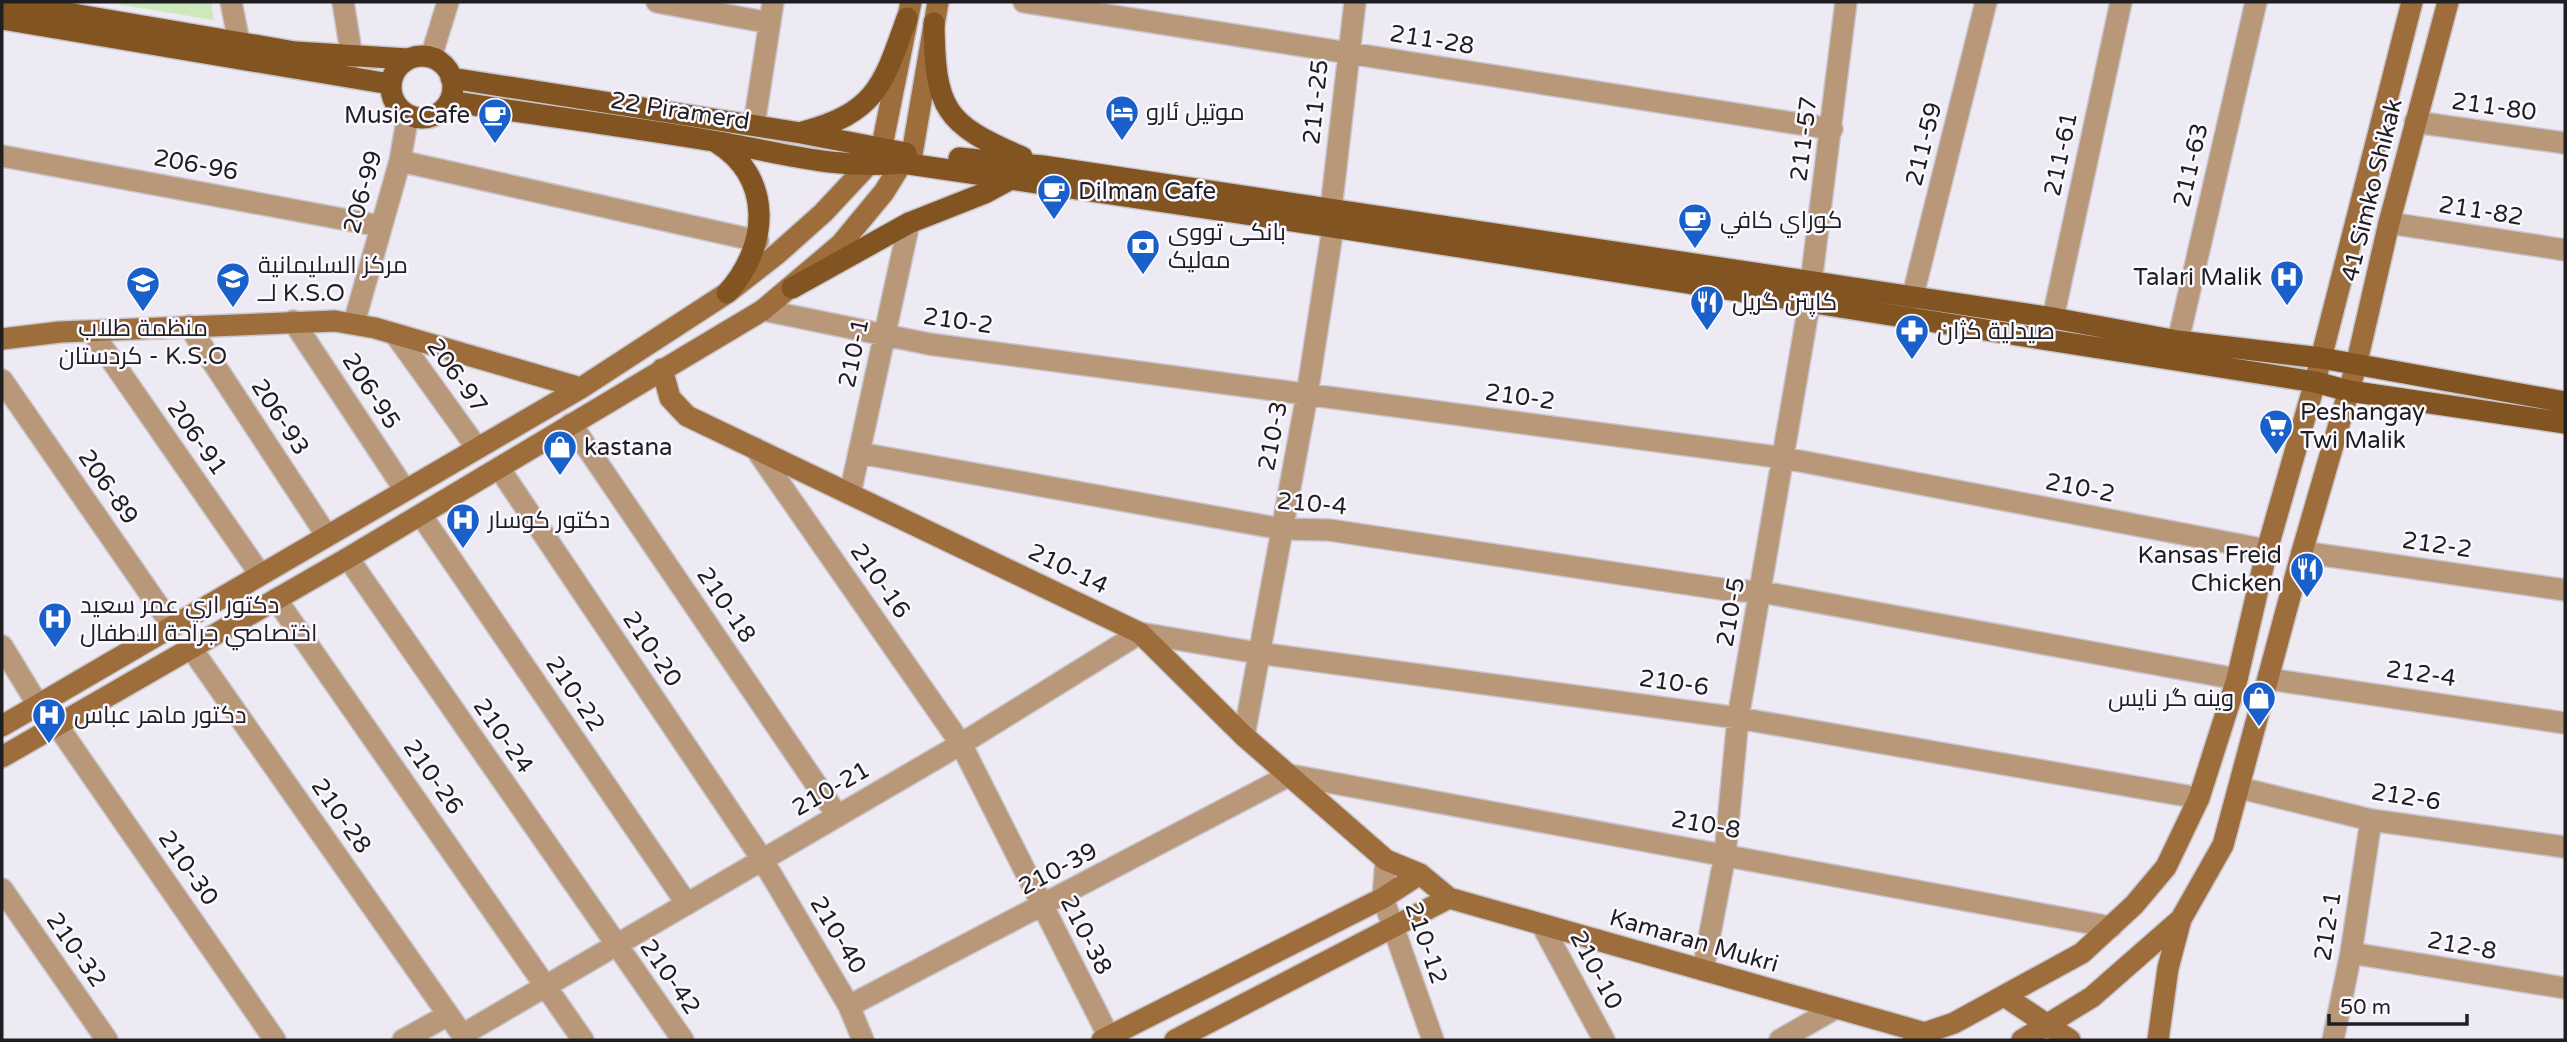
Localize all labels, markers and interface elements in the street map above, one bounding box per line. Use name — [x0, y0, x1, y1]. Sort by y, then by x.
street label: 211-28 — [1388, 19, 1476, 61]
street label: 211-25 — [1297, 58, 1335, 146]
street label: 22 Piramerd — [608, 86, 752, 136]
street label: 211-80 — [2450, 87, 2538, 127]
hotel icon: موتیل ئارو — [1103, 93, 1141, 142]
street label: 211-57 — [1784, 95, 1824, 183]
cafe icon: Music Cafe — [476, 96, 514, 145]
street label: 41 Simko Shikak — [2335, 96, 2409, 284]
place label: موتیل ئارو — [1146, 98, 1245, 127]
street label: 211-59 — [1900, 99, 1948, 189]
place label: Music Cafe — [344, 101, 470, 130]
street label: 211-61 — [2038, 109, 2084, 199]
street label: 211-63 — [2167, 120, 2215, 210]
street label: 206-96 — [152, 143, 240, 187]
street label: 206-99 — [337, 147, 389, 237]
cafe icon: Dilman Cafe — [1035, 172, 1073, 221]
place label: Dilman Cafe — [1078, 177, 1216, 206]
street label: 211-82 — [2437, 190, 2525, 232]
cafe icon: كوراي كافي — [1676, 201, 1714, 250]
place label: كوراي كافي — [1720, 206, 1842, 239]
place label: بانکی تووی مه‌لیک — [1168, 218, 1286, 275]
bank icon: بانکی تووی مه‌لیک — [1124, 227, 1162, 276]
place label: مرکز السلیمانیة لــ K.S.O — [257, 251, 408, 308]
hospital icon: Talari Malik — [2268, 258, 2306, 307]
school or university icon: مرکز السلیمانیة لــ K.S.O — [214, 260, 252, 309]
place label: Talari Malik — [2133, 263, 2262, 292]
school or university icon: منظمة طلاب كردستان - K.S.O — [124, 264, 162, 313]
restaurant icon: کاپتن گریل — [1688, 283, 1726, 332]
place label: کاپتن گریل — [1732, 288, 1837, 318]
street label: 210-2 — [921, 302, 995, 340]
pharmacy icon: صيدلية كژان — [1893, 312, 1931, 361]
place label: منظمة طلاب كردستان - K.S.O — [59, 314, 227, 371]
street label: 210-1 — [833, 316, 875, 390]
place label: صيدلية كژان — [1937, 317, 2055, 346]
street label: 206-97 — [420, 333, 494, 419]
street label: 206-95 — [336, 347, 406, 435]
street label: 206-93 — [245, 373, 315, 461]
street label: 210-2 — [1483, 378, 1557, 416]
street label: 206-91 — [161, 395, 233, 481]
place label: Peshangay Twi Malik — [2300, 398, 2425, 455]
street label: 210-3 — [1252, 399, 1294, 473]
supermarket icon: Peshangay Twi Malik — [2257, 407, 2295, 456]
shop icon: kastana — [541, 428, 579, 477]
place label: kastana — [584, 433, 673, 462]
street label: 206-89 — [72, 444, 144, 530]
street label: 210-2 — [2043, 467, 2117, 509]
street label: 210-4 — [1276, 486, 1348, 522]
hospital icon: دكتور كوسار — [444, 501, 482, 550]
place label: دكتور كوسار — [486, 506, 610, 535]
street label: 212-2 — [2400, 526, 2474, 564]
street label: 210-14 — [1023, 537, 1113, 601]
street label: 210-16 — [844, 538, 916, 624]
place label: Kansas Freid Chicken — [2138, 541, 2282, 598]
restaurant icon: Kansas Freid Chicken — [2288, 550, 2326, 599]
street label: 210-18 — [690, 562, 762, 648]
street label: 210-5 — [1711, 575, 1751, 649]
place label: دكتور اري عمر سعيد اختصاصي جراحة الاطفال — [80, 591, 317, 651]
hospital icon: دكتور اري عمر سعيد اختصاصي جراحة الاطفال — [36, 600, 74, 649]
street label: 210-20 — [616, 606, 688, 692]
street label: 210-22 — [539, 651, 611, 737]
street label: 212-4 — [2384, 655, 2458, 693]
street label: 210-6 — [1637, 664, 1711, 702]
shop icon: وینه گر نایس — [2240, 679, 2278, 728]
place label: وینه گر نایس — [2108, 684, 2234, 713]
street label: 210-24 — [467, 693, 539, 779]
hospital icon: دكتور ماهر عباس — [30, 696, 68, 745]
place label: دكتور ماهر عباس — [74, 701, 247, 730]
street label: 210-26 — [397, 734, 469, 820]
street label: 210-21 — [787, 755, 875, 823]
street label: 210-28 — [305, 773, 377, 859]
street label: 212-6 — [2369, 777, 2443, 817]
street label: 210-8 — [1669, 805, 1743, 845]
street label: 210-30 — [152, 825, 224, 911]
street label: 210-39 — [1014, 836, 1102, 902]
street label: 212-1 — [2308, 889, 2348, 963]
street label: 210-38 — [1054, 890, 1118, 980]
street label: 210-40 — [804, 891, 872, 979]
street label: 210-12 — [1398, 898, 1454, 988]
street label: Kamaran Mukri — [1606, 903, 1782, 979]
street label: 210-32 — [40, 907, 112, 993]
street label: 210-10 — [1563, 926, 1629, 1014]
street label: 212-8 — [2425, 926, 2499, 966]
street label: 210-42 — [634, 934, 706, 1020]
scale bar — [2329, 982, 2467, 1026]
text: 50 m — [2340, 995, 2391, 1020]

